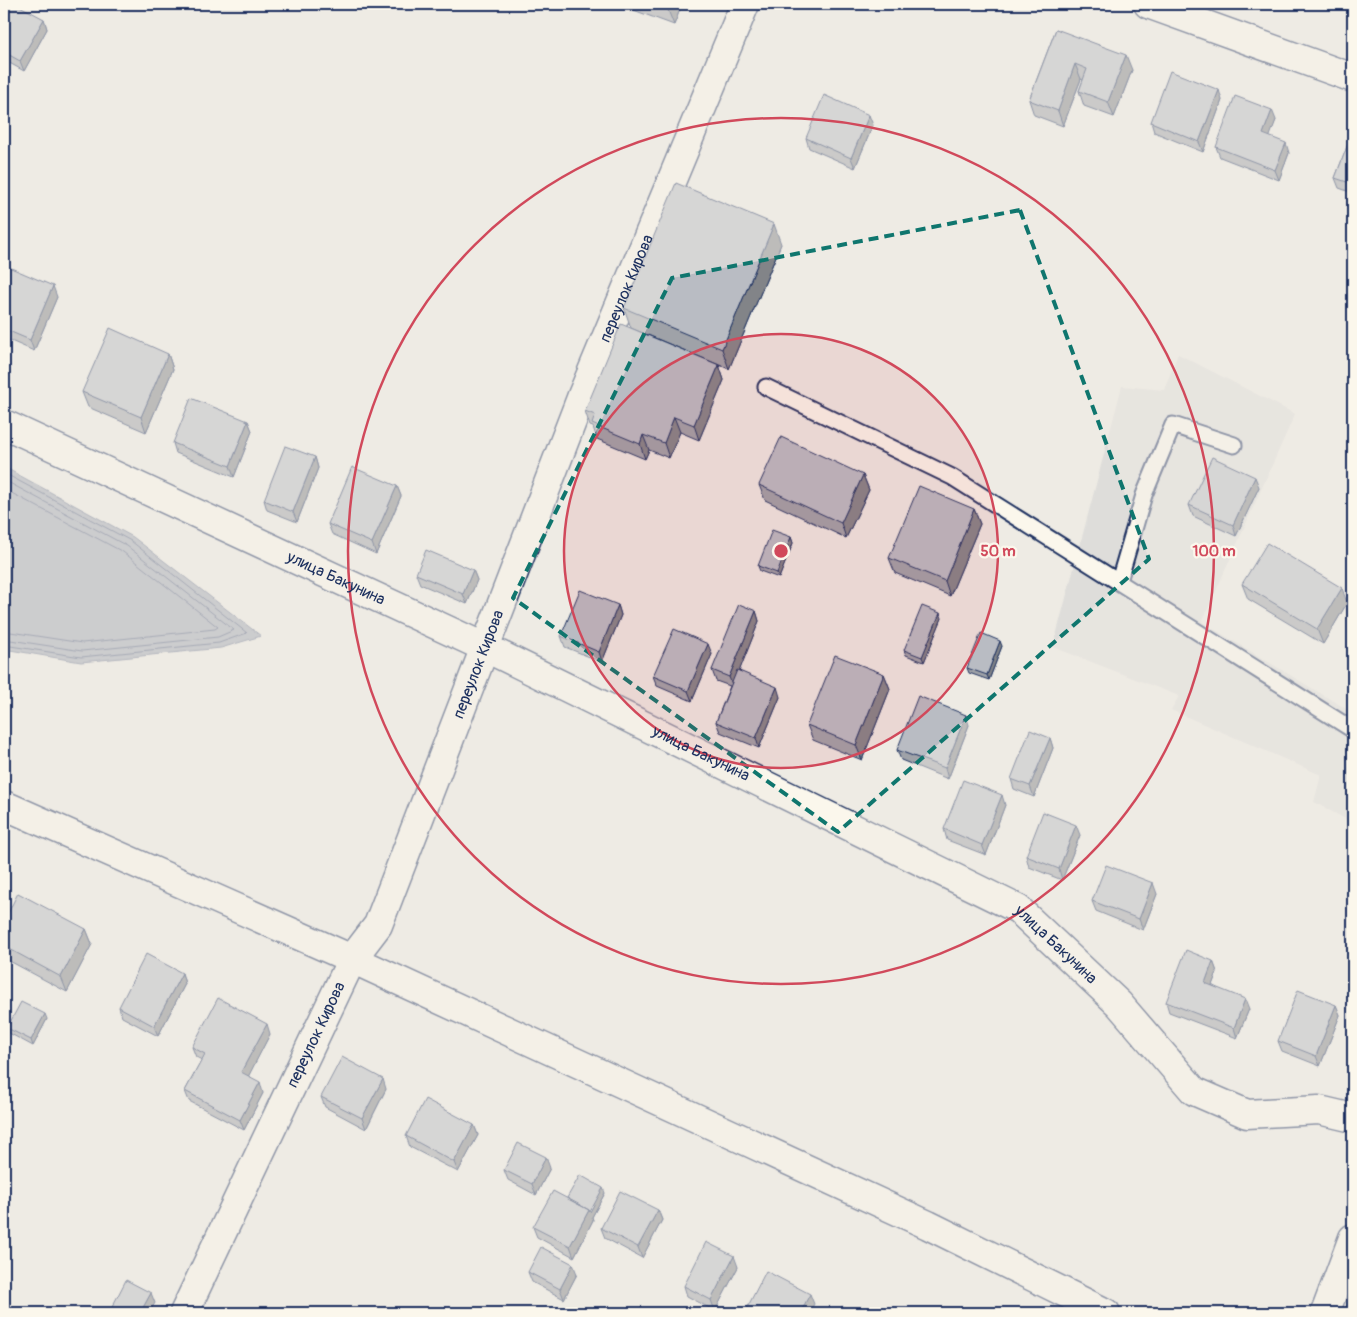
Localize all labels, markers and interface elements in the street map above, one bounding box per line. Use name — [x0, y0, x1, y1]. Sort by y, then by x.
street label: переулок Кирова — [595, 232, 658, 345]
centre of rings — [772, 542, 790, 560]
text: 50 m — [981, 542, 1015, 561]
text: 100 m — [1193, 542, 1235, 561]
street label: улица Бакунина — [283, 546, 388, 610]
street label: переулок Кирова — [448, 607, 508, 722]
street label: улица Бакунина — [648, 721, 753, 786]
street label: улица Бакунина — [1010, 900, 1101, 988]
street label: переулок Кирова — [282, 979, 350, 1091]

